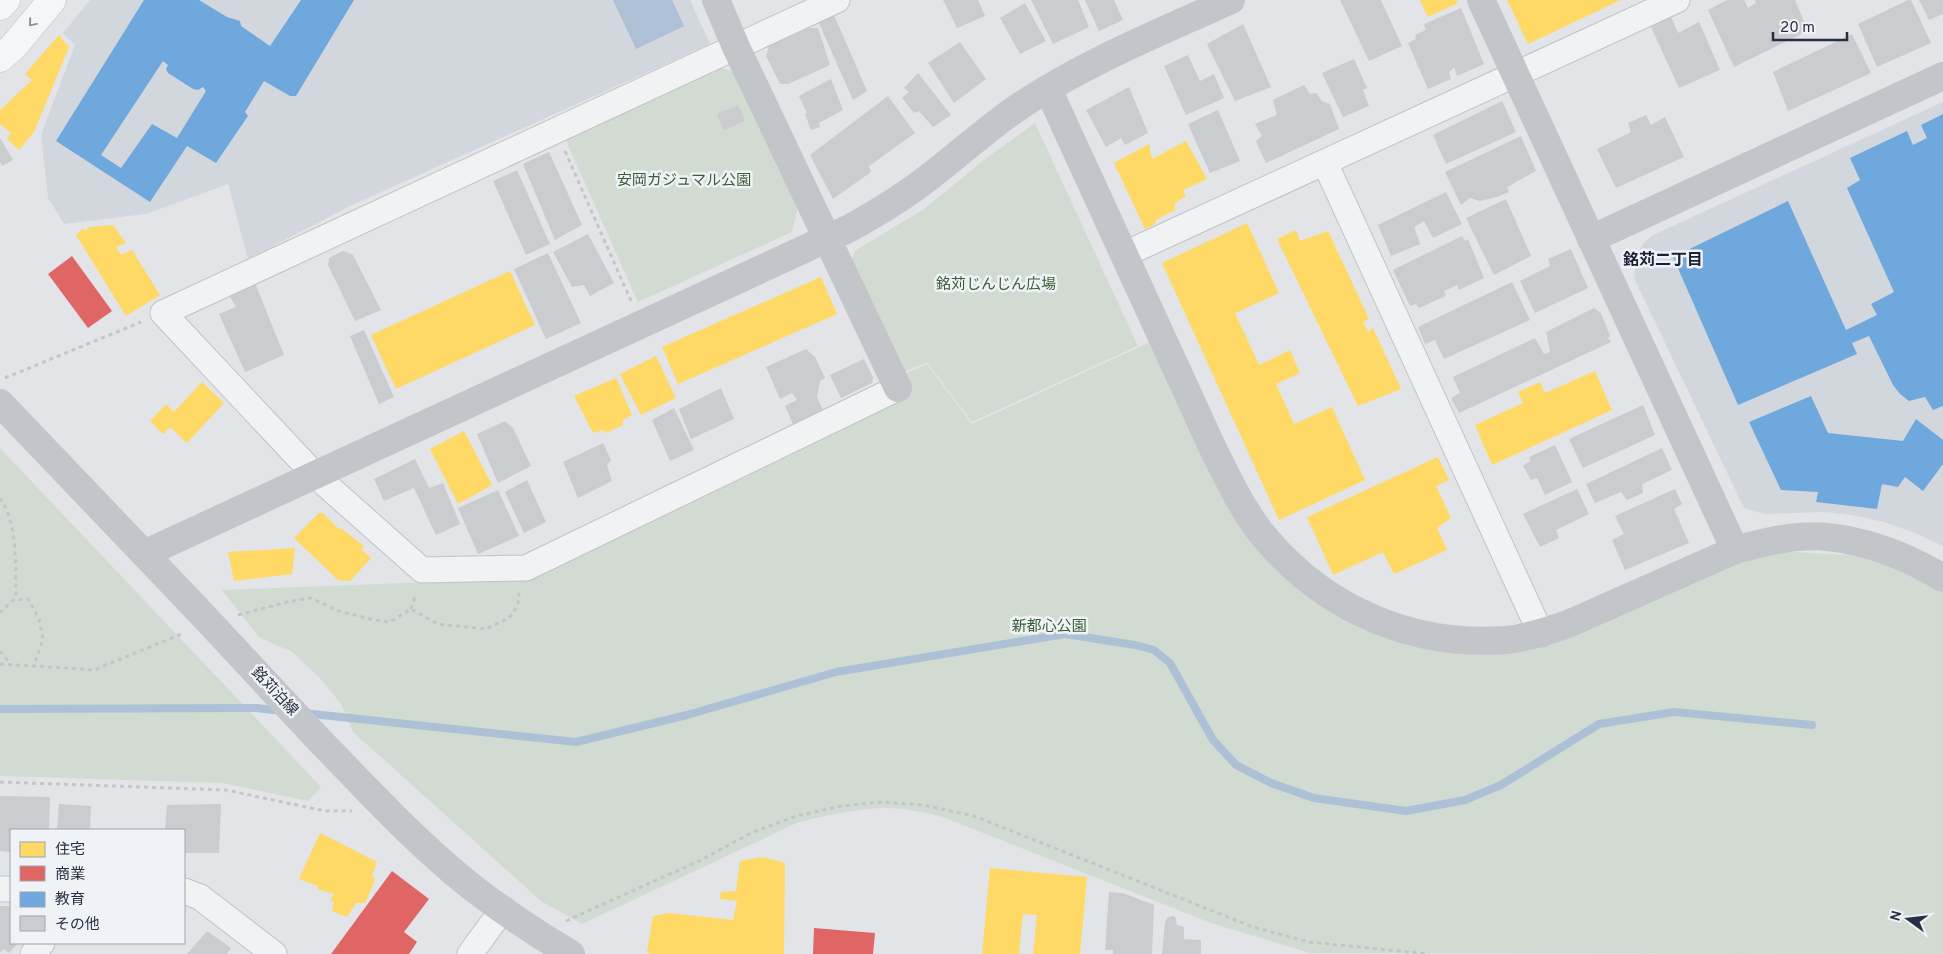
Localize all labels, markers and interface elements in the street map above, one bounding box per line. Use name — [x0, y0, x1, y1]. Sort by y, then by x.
scale bar — [1773, 10, 1847, 42]
one-way arrow — [29, 18, 38, 27]
text: 20 m — [1780, 19, 1815, 38]
park label: 安岡ガジュマル公園 — [617, 172, 751, 191]
district label: 銘苅二丁目 — [1623, 251, 1703, 271]
park label: 銘苅じんじん広場 — [936, 275, 1056, 295]
park label: 新都心公園 — [1011, 618, 1087, 637]
street label: 銘苅泊線 — [247, 663, 302, 720]
legend — [10, 829, 185, 944]
text: 住宅 — [55, 841, 85, 860]
text: 商業 — [55, 866, 85, 885]
text: 教育 — [55, 891, 85, 910]
north arrow — [1883, 894, 1933, 944]
text: N — [1887, 909, 1906, 923]
text: その他 — [55, 916, 100, 935]

